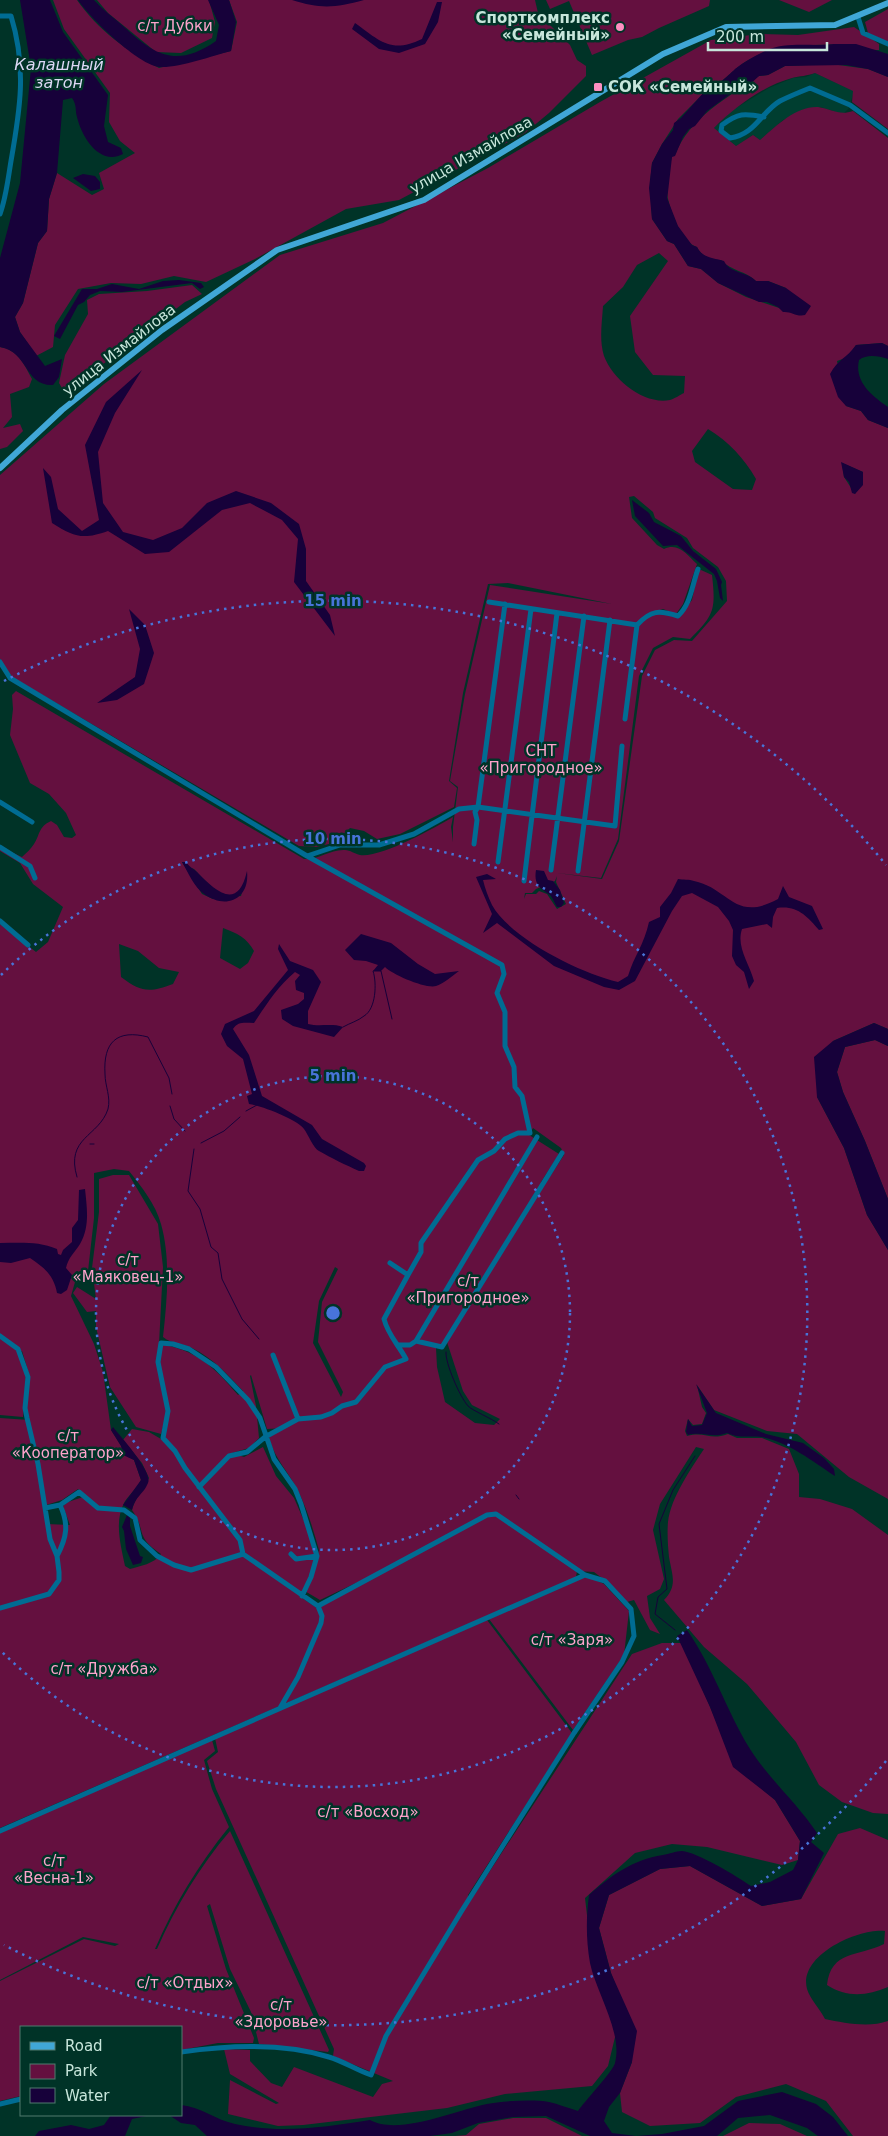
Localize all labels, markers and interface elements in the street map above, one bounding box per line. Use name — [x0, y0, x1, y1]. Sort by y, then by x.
place label: Спорткомплекс «Семейный» — [476, 9, 610, 44]
park label: с/т Дубки — [137, 17, 213, 35]
scale bar — [708, 20, 827, 52]
marker: Спорткомплекс «Семейный» — [614, 21, 626, 33]
text: 200 m — [716, 28, 764, 46]
water label: Калашный затон — [14, 55, 104, 92]
place label: СОК «Семейный» — [608, 78, 757, 96]
marker: СОК «Семейный» — [592, 81, 604, 93]
street label: улица Измайлова — [406, 113, 536, 197]
street label: улица Измайлова — [59, 300, 179, 400]
text: 15 min — [304, 592, 362, 610]
park label: СНТ «Пригородное» — [479, 742, 603, 777]
text: 10 min — [304, 830, 362, 848]
text: 5 min — [309, 1067, 357, 1085]
park label: с/т «Маяковец-1» — [73, 1251, 183, 1286]
park label: с/т «Пригородное» — [406, 1272, 530, 1307]
centre of rings — [324, 1304, 342, 1322]
park label: с/т «Кооператор» — [12, 1427, 124, 1462]
park label: с/т «Заря» — [531, 1631, 613, 1649]
park label: с/т «Дружба» — [50, 1660, 158, 1678]
park label: с/т «Восход» — [317, 1803, 419, 1821]
park label: с/т «Весна-1» — [14, 1852, 94, 1887]
park label: с/т «Отдых» — [137, 1974, 233, 1992]
park label: с/т «Здоровье» — [234, 1996, 328, 2031]
legend — [20, 2026, 182, 2116]
text: Road — [65, 2037, 103, 2055]
text: Park — [65, 2062, 98, 2080]
text: Water — [65, 2087, 110, 2105]

